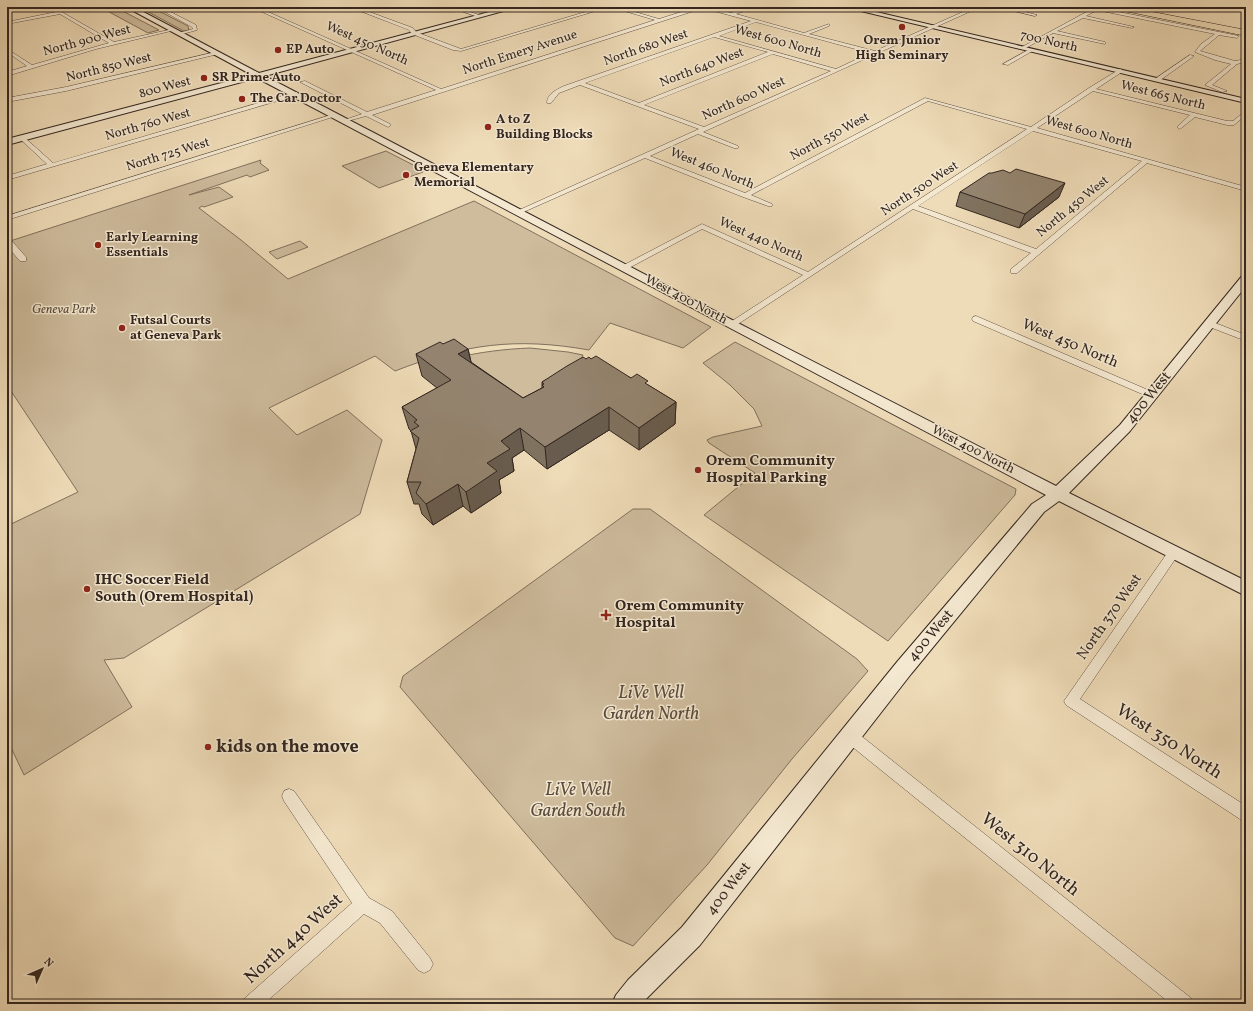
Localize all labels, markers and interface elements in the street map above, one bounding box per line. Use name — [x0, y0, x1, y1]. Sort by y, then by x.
street label: West 450 North — [323, 18, 412, 70]
street label: North 900 West — [41, 21, 133, 61]
street label: West 600 North — [732, 21, 824, 63]
marker: Orem Junior High Seminary — [897, 22, 907, 32]
street label: North 680 West — [601, 25, 691, 71]
street label: North Emery Avenue — [460, 26, 580, 80]
street label: 700 North — [1018, 27, 1080, 57]
place label: Orem Junior High Seminary — [855, 32, 949, 65]
place label: EP Auto — [286, 41, 334, 59]
street label: North 640 West — [657, 44, 747, 92]
marker: EP Auto — [273, 45, 283, 55]
street label: North 850 West — [64, 49, 154, 87]
place label: SR Prime Auto — [212, 69, 301, 87]
street label: 800 West — [137, 72, 193, 104]
street label: North 600 West — [699, 72, 789, 126]
marker: SR Prime Auto — [199, 73, 209, 83]
street label: West 665 North — [1119, 77, 1208, 115]
place label: The Car Doctor — [250, 90, 341, 108]
marker: The Car Doctor — [237, 94, 247, 104]
street label: North 760 West — [103, 104, 193, 146]
street label: North 550 West — [787, 108, 873, 165]
place label: A to Z Building Blocks — [496, 111, 593, 144]
street label: West 600 North — [1043, 112, 1135, 154]
marker: A to Z Building Blocks — [483, 122, 493, 132]
street label: North 725 West — [124, 134, 213, 176]
street label: West 460 North — [667, 144, 757, 194]
street label: North 500 West — [878, 157, 963, 221]
place label: Geneva Elementary Memorial — [414, 159, 534, 192]
marker: Geneva Elementary Memorial — [401, 170, 411, 180]
street label: North 450 West — [1033, 172, 1113, 242]
street label: West 440 North — [716, 213, 806, 267]
place label: Early Learning Essentials — [106, 229, 198, 262]
marker: Early Learning Essentials — [93, 240, 103, 250]
street label: West 400 North — [642, 271, 731, 329]
park label: Geneva Park — [32, 301, 96, 319]
place label: Futsal Courts at Geneva Park — [130, 312, 222, 345]
street label: West 450 North — [1019, 314, 1121, 374]
marker: Futsal Courts at Geneva Park — [117, 323, 127, 333]
street label: 400 West — [1121, 367, 1177, 429]
street label: West 400 North — [928, 421, 1018, 479]
place label: Orem Community Hospital Parking — [706, 451, 835, 489]
marker: Orem Community Hospital Parking — [693, 465, 703, 475]
place label: IHC Soccer Field South (Orem Hospital) — [95, 570, 254, 608]
street label: North 370 West — [1072, 570, 1148, 664]
marker: IHC Soccer Field South (Orem Hospital) — [82, 584, 92, 594]
place label: Orem Community Hospital — [615, 596, 744, 634]
street label: 400 West — [903, 605, 959, 667]
marker: Orem Community Hospital — [600, 609, 612, 621]
park label: LiVe Well Garden North — [603, 681, 699, 727]
street label: West 350 North — [1111, 698, 1227, 786]
place label: kids on the move — [216, 735, 359, 760]
marker: kids on the move — [203, 742, 213, 752]
park label: LiVe Well Garden South — [530, 778, 626, 824]
street label: West 310 North — [975, 807, 1085, 903]
street label: 400 West — [702, 858, 756, 920]
street label: North 440 West — [239, 888, 349, 990]
north arrow — [22, 949, 62, 989]
text: N — [40, 955, 56, 971]

